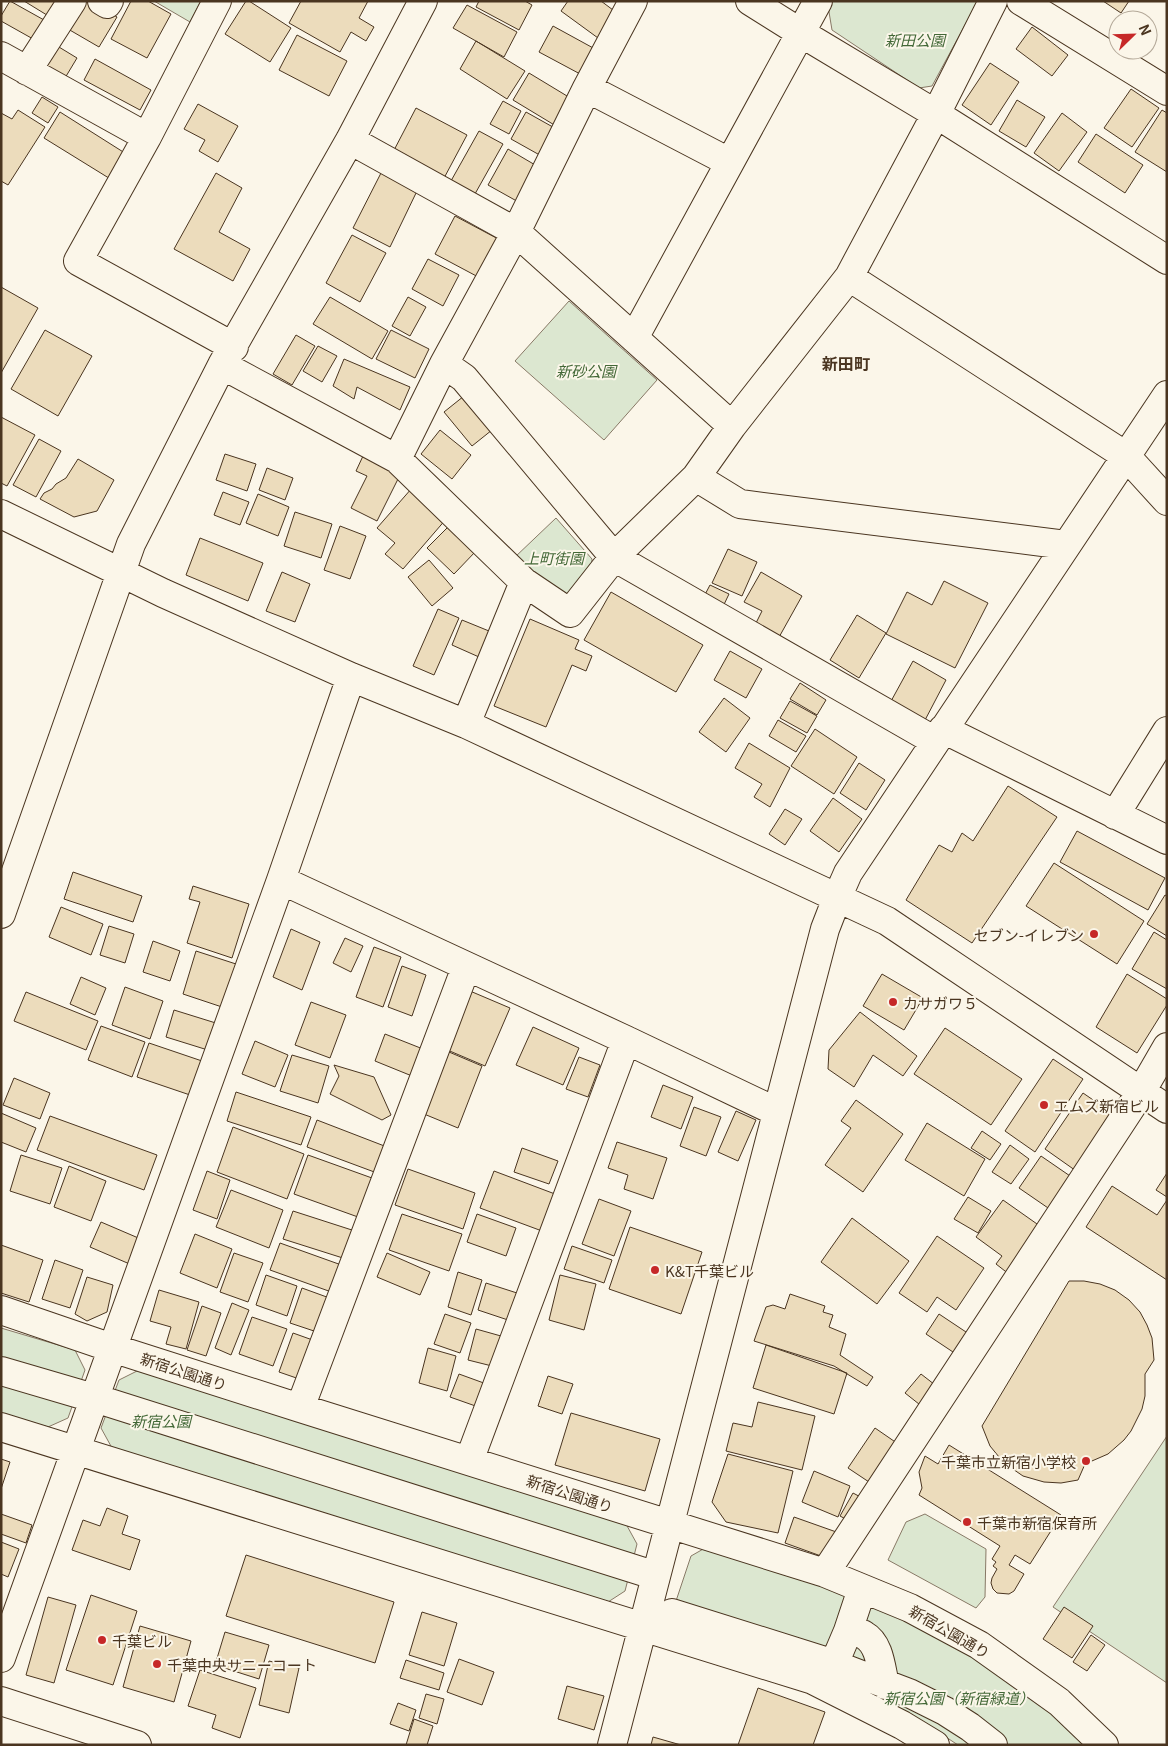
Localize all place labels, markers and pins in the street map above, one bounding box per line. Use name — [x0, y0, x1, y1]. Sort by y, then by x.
place label: セブン-イレブン — [974, 924, 1084, 945]
marker: セブン-イレブン — [1088, 928, 1100, 940]
place label: カサガワ５ — [903, 992, 978, 1013]
marker: カサガワ５ — [887, 996, 899, 1008]
place label: エムズ新宿ビル — [1054, 1095, 1159, 1116]
marker: エムズ新宿ビル — [1038, 1099, 1050, 1111]
place label: K&T千葉ビル — [665, 1260, 754, 1281]
marker: K&T千葉ビル — [649, 1264, 661, 1276]
place label: 千葉市立新宿小学校 — [941, 1451, 1076, 1472]
marker: 千葉市立新宿小学校 — [1080, 1455, 1092, 1467]
place label: 千葉市新宿保育所 — [977, 1512, 1097, 1533]
marker: 千葉市新宿保育所 — [961, 1516, 973, 1528]
place label: 千葉ビル — [112, 1630, 172, 1651]
marker: 千葉ビル — [96, 1634, 108, 1646]
place label: 千葉中央サニーコート — [167, 1654, 317, 1675]
marker: 千葉中央サニーコート — [151, 1658, 163, 1670]

